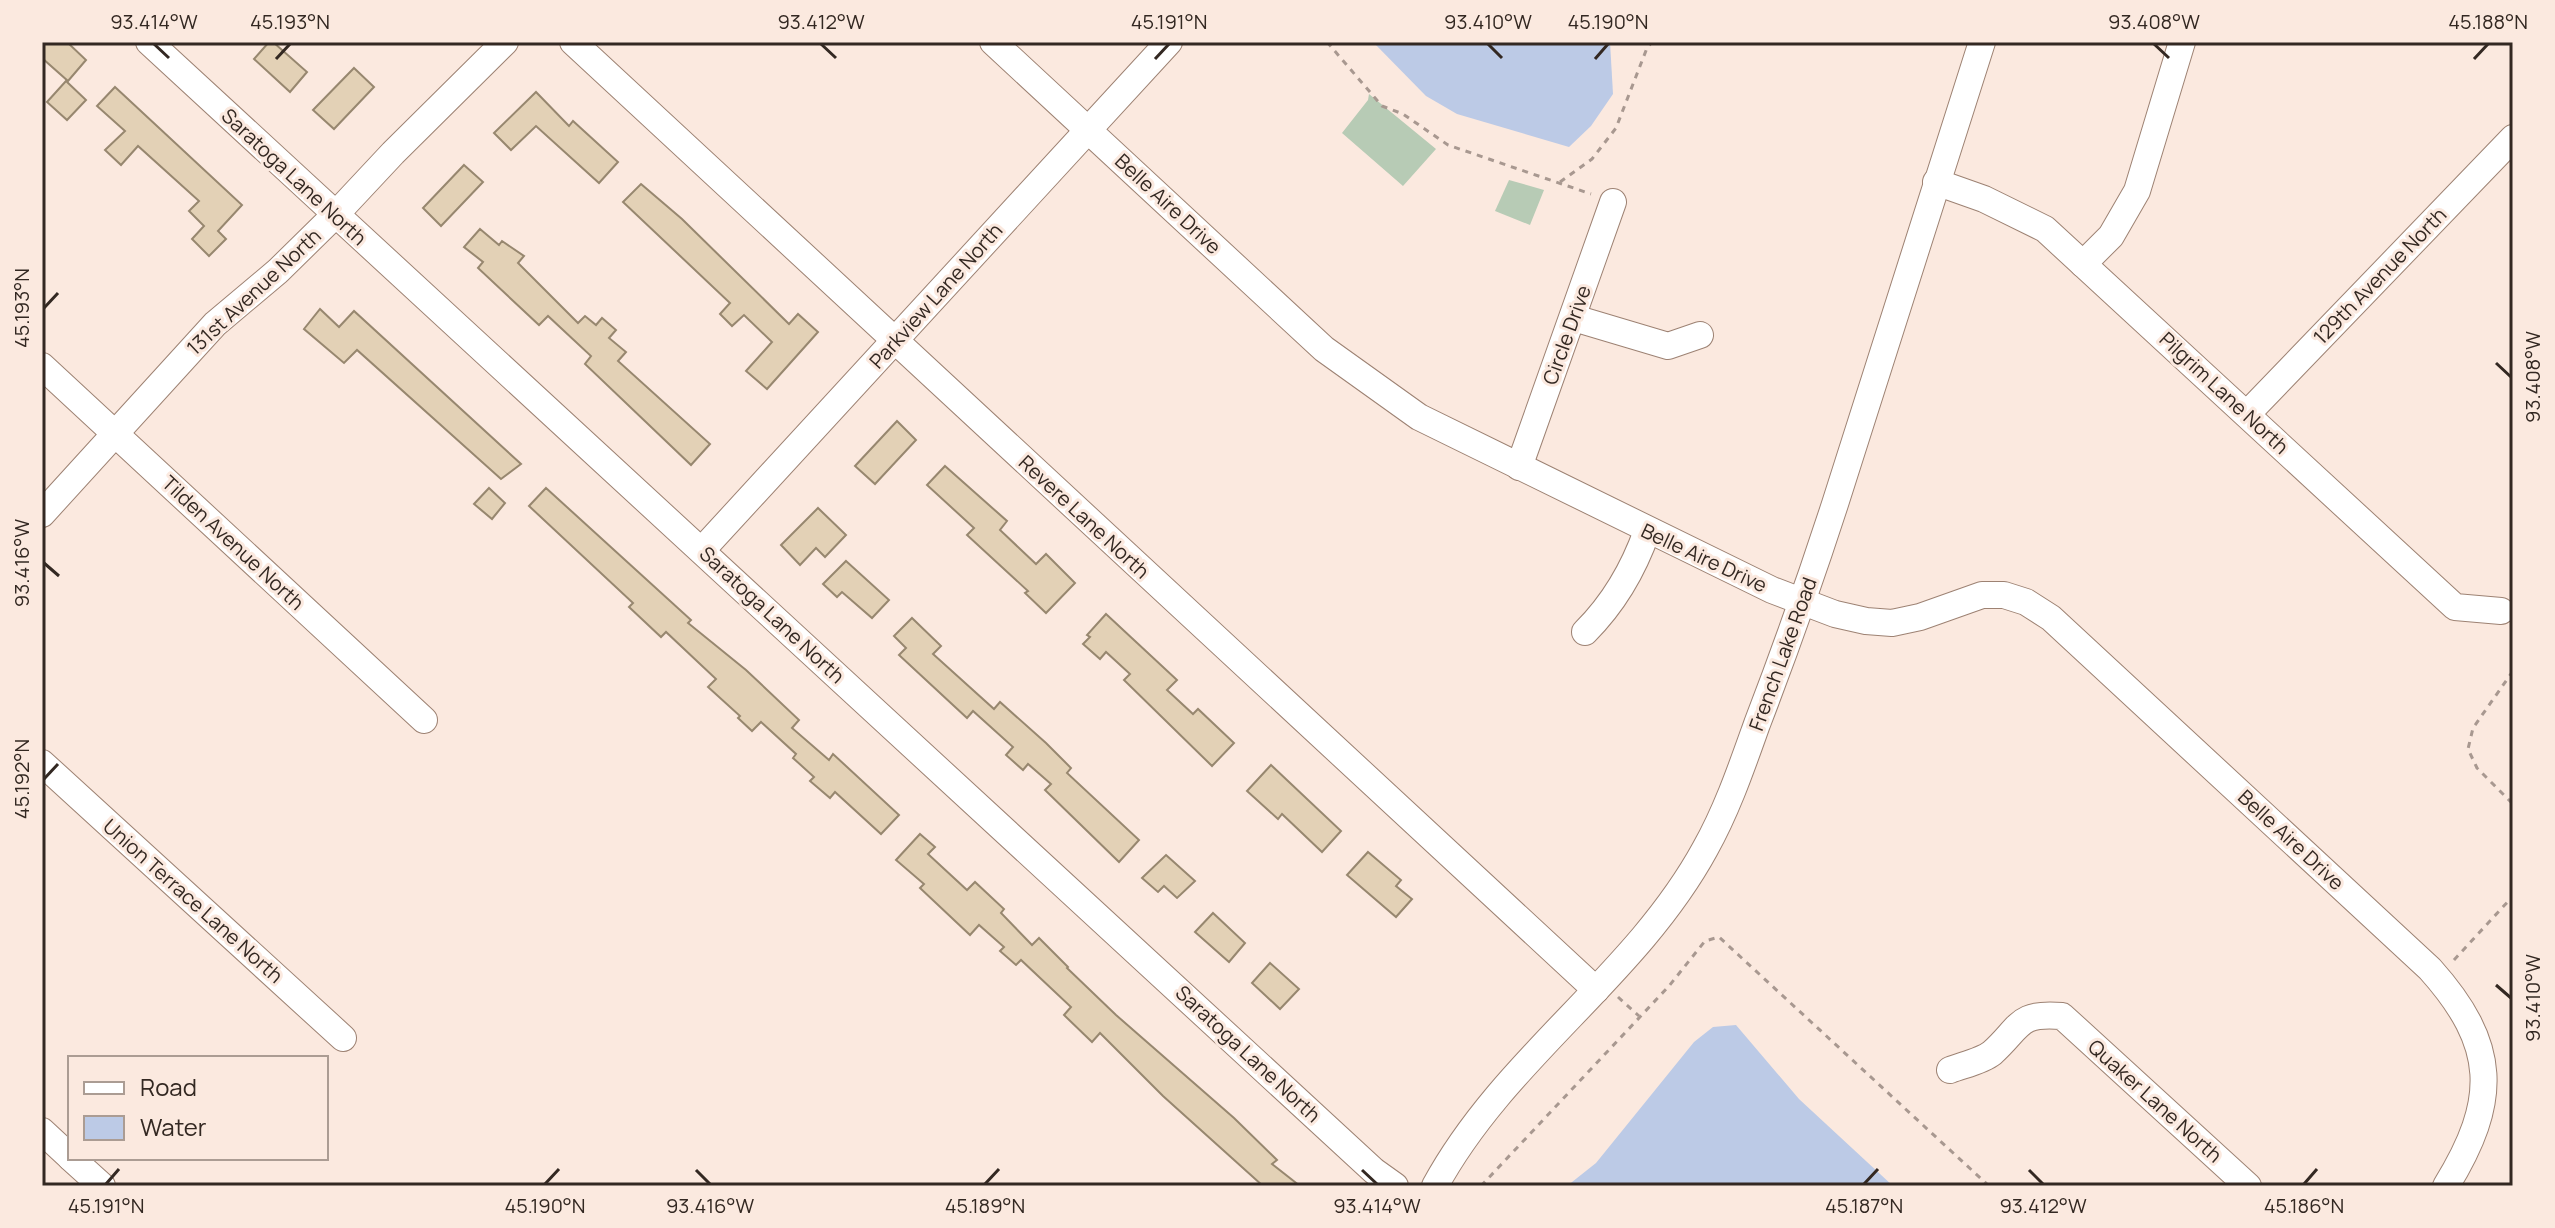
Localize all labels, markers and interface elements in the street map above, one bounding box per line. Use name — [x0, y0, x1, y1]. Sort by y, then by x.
text: 93.414°W — [110, 8, 198, 35]
text: 45.193°N — [250, 8, 330, 35]
text: 93.412°W — [777, 8, 865, 35]
text: 45.191°N — [1131, 8, 1207, 35]
text: 93.410°W — [1444, 8, 1532, 35]
text: 45.190°N — [1567, 8, 1649, 35]
text: 93.408°W — [2108, 8, 2200, 35]
text: 45.188°N — [2448, 8, 2528, 35]
street label: Saratoga Lane North — [216, 102, 373, 251]
street label: Belle Aire Drive — [1109, 147, 1227, 260]
street label: 129th Avenue North — [2307, 201, 2452, 350]
street label: Parkview Lane North — [863, 217, 1008, 374]
street label: 131st Avenue North — [181, 222, 327, 361]
text: 45.193°N — [8, 268, 35, 348]
street label: Circle Drive — [1536, 281, 1597, 388]
street label: Pilgrim Lane North — [2154, 326, 2295, 460]
text: 93.408°W — [2519, 331, 2546, 423]
street label: Revere Lane North — [1013, 449, 1156, 584]
street label: Tilden Avenue North — [156, 470, 310, 616]
street label: Belle Aire Drive — [1637, 517, 1771, 598]
text: 93.416°W — [8, 519, 35, 607]
street label: Saratoga Lane North — [694, 540, 851, 689]
street label: French Lake Road — [1742, 573, 1823, 734]
text: 45.192°N — [8, 739, 35, 819]
street label: Belle Aire Drive — [2232, 783, 2350, 896]
street label: Union Terrace Lane North — [98, 813, 289, 989]
text: 93.410°W — [2519, 954, 2546, 1042]
street label: Saratoga Lane North — [1170, 979, 1327, 1128]
street label: Quaker Lane North — [2083, 1033, 2228, 1168]
legend — [68, 1056, 328, 1160]
text: Road — [140, 1070, 197, 1103]
text: Water — [140, 1110, 207, 1143]
text: 45.191°N — [68, 1192, 144, 1219]
text: 45.190°N — [504, 1192, 586, 1219]
text: 93.416°W — [666, 1192, 754, 1219]
text: 45.189°N — [945, 1192, 1025, 1219]
text: 93.414°W — [1333, 1192, 1421, 1219]
text: 45.187°N — [1825, 1192, 1903, 1219]
text: 93.412°W — [1999, 1192, 2087, 1219]
text: 45.186°N — [2264, 1192, 2344, 1219]

